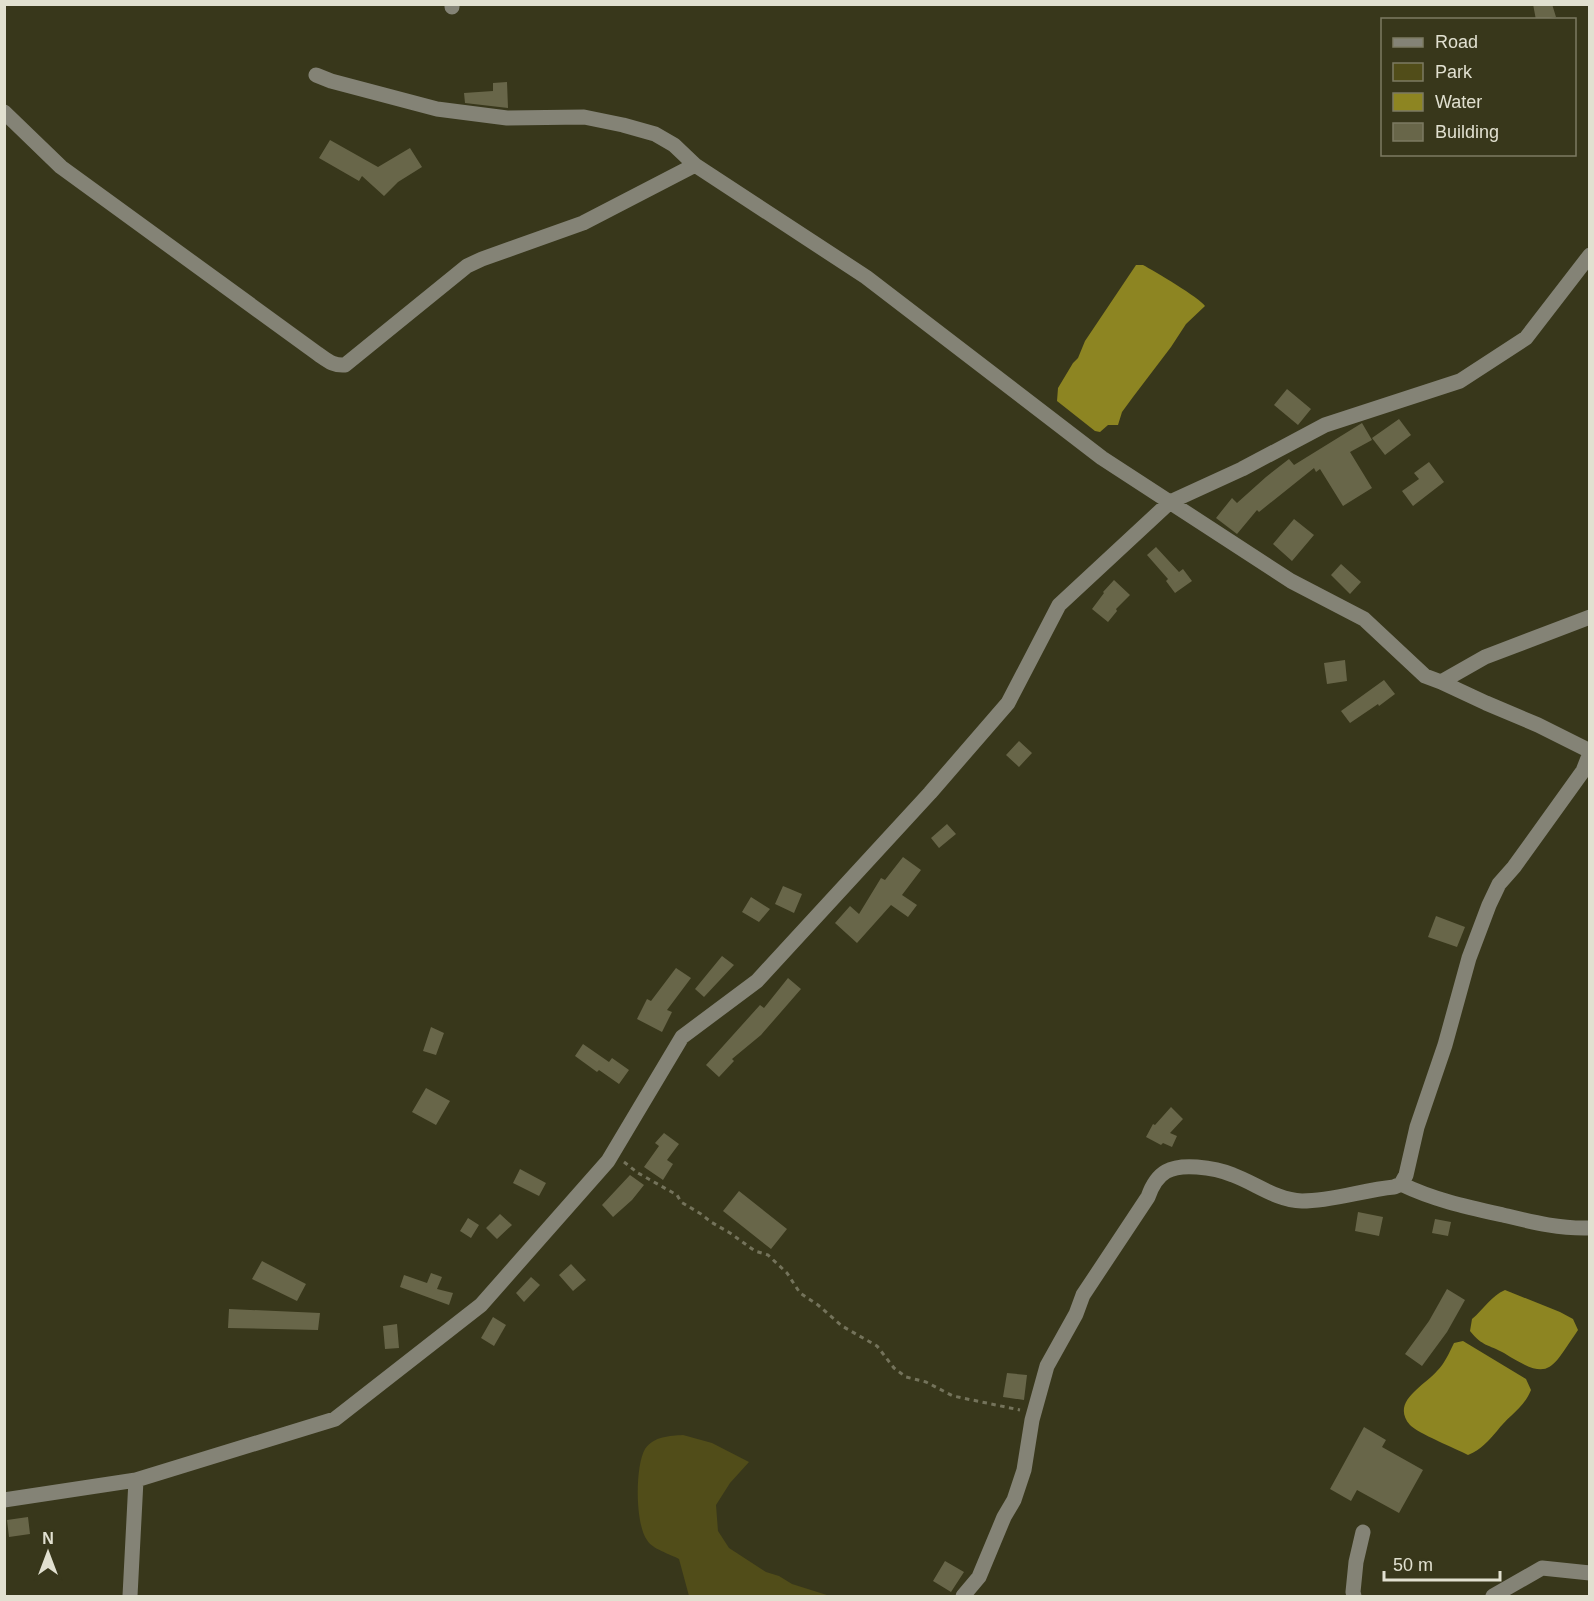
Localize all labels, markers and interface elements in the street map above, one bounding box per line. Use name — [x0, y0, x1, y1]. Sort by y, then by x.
legend — [1381, 18, 1576, 156]
text: Road — [1435, 32, 1478, 52]
text: Park — [1435, 62, 1473, 82]
text: Water — [1435, 92, 1482, 112]
text: Building — [1435, 122, 1499, 142]
north arrow — [18, 1523, 78, 1583]
text: N — [42, 1530, 54, 1547]
scale bar — [1384, 1544, 1500, 1582]
text: 50 m — [1393, 1555, 1433, 1575]

